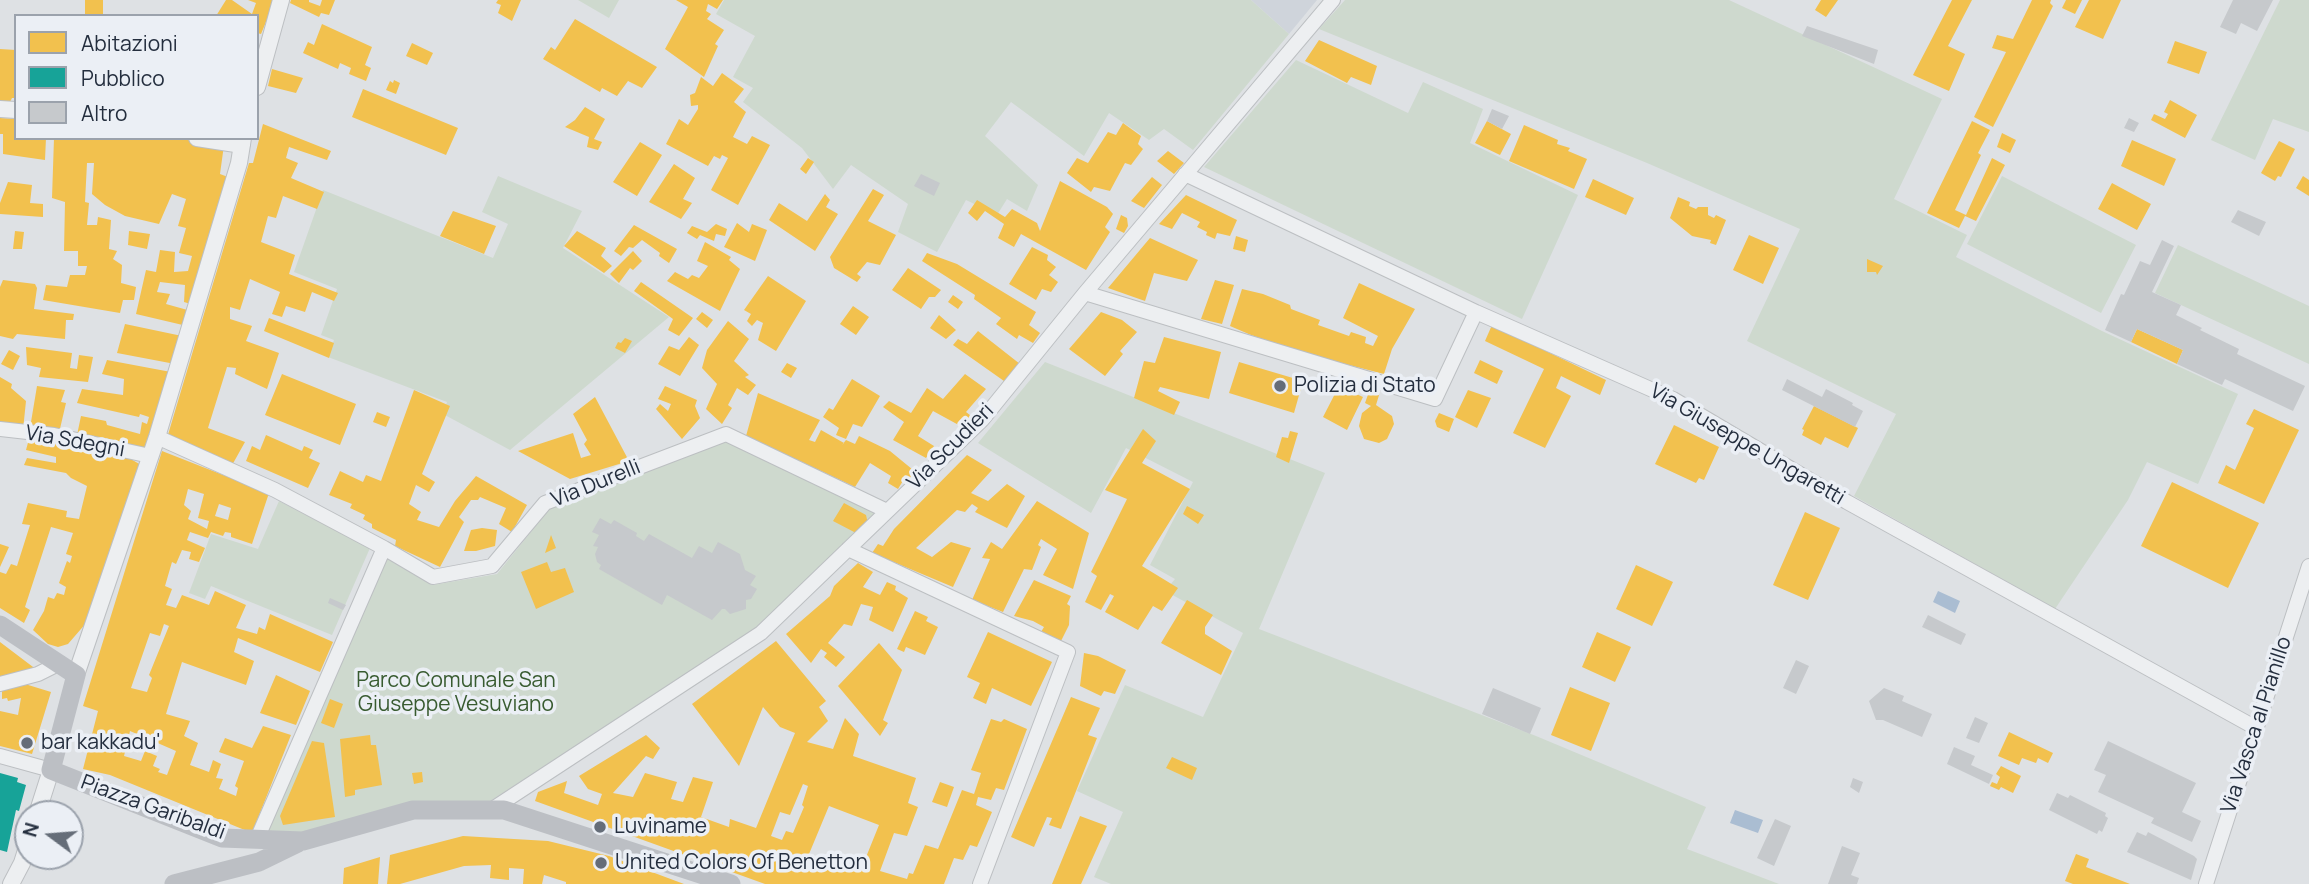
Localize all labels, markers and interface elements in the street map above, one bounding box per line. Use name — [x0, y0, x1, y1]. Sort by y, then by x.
legend — [14, 14, 259, 140]
text: Abitazioni — [81, 29, 178, 57]
text: Pubblico — [81, 64, 165, 92]
text: Altro — [81, 99, 127, 127]
place label: Polizia di Stato — [1294, 373, 1436, 399]
marker: Polizia di Stato — [1272, 378, 1288, 394]
street label: Via Giuseppe Ungaretti — [1645, 379, 1849, 511]
street label: Via Scudieri — [902, 398, 1000, 496]
street label: Via Sdegni — [23, 421, 127, 463]
street label: Via Durelli — [548, 455, 644, 513]
street label: Via Vasca al Pianillo — [2217, 633, 2297, 817]
park label: Parco Comunale San Giuseppe Vesuviano — [356, 668, 556, 718]
place label: bar kakkadu' — [41, 730, 161, 756]
marker: bar kakkadu' — [19, 735, 35, 751]
street label: Piazza Garibaldi — [77, 770, 229, 846]
north arrow — [14, 800, 84, 870]
place label: Luviname — [614, 814, 707, 840]
marker: Luviname — [592, 819, 608, 835]
text: N — [16, 820, 45, 840]
place label: United Colors Of Benetton — [615, 850, 868, 876]
marker: United Colors Of Benetton — [593, 855, 609, 871]

